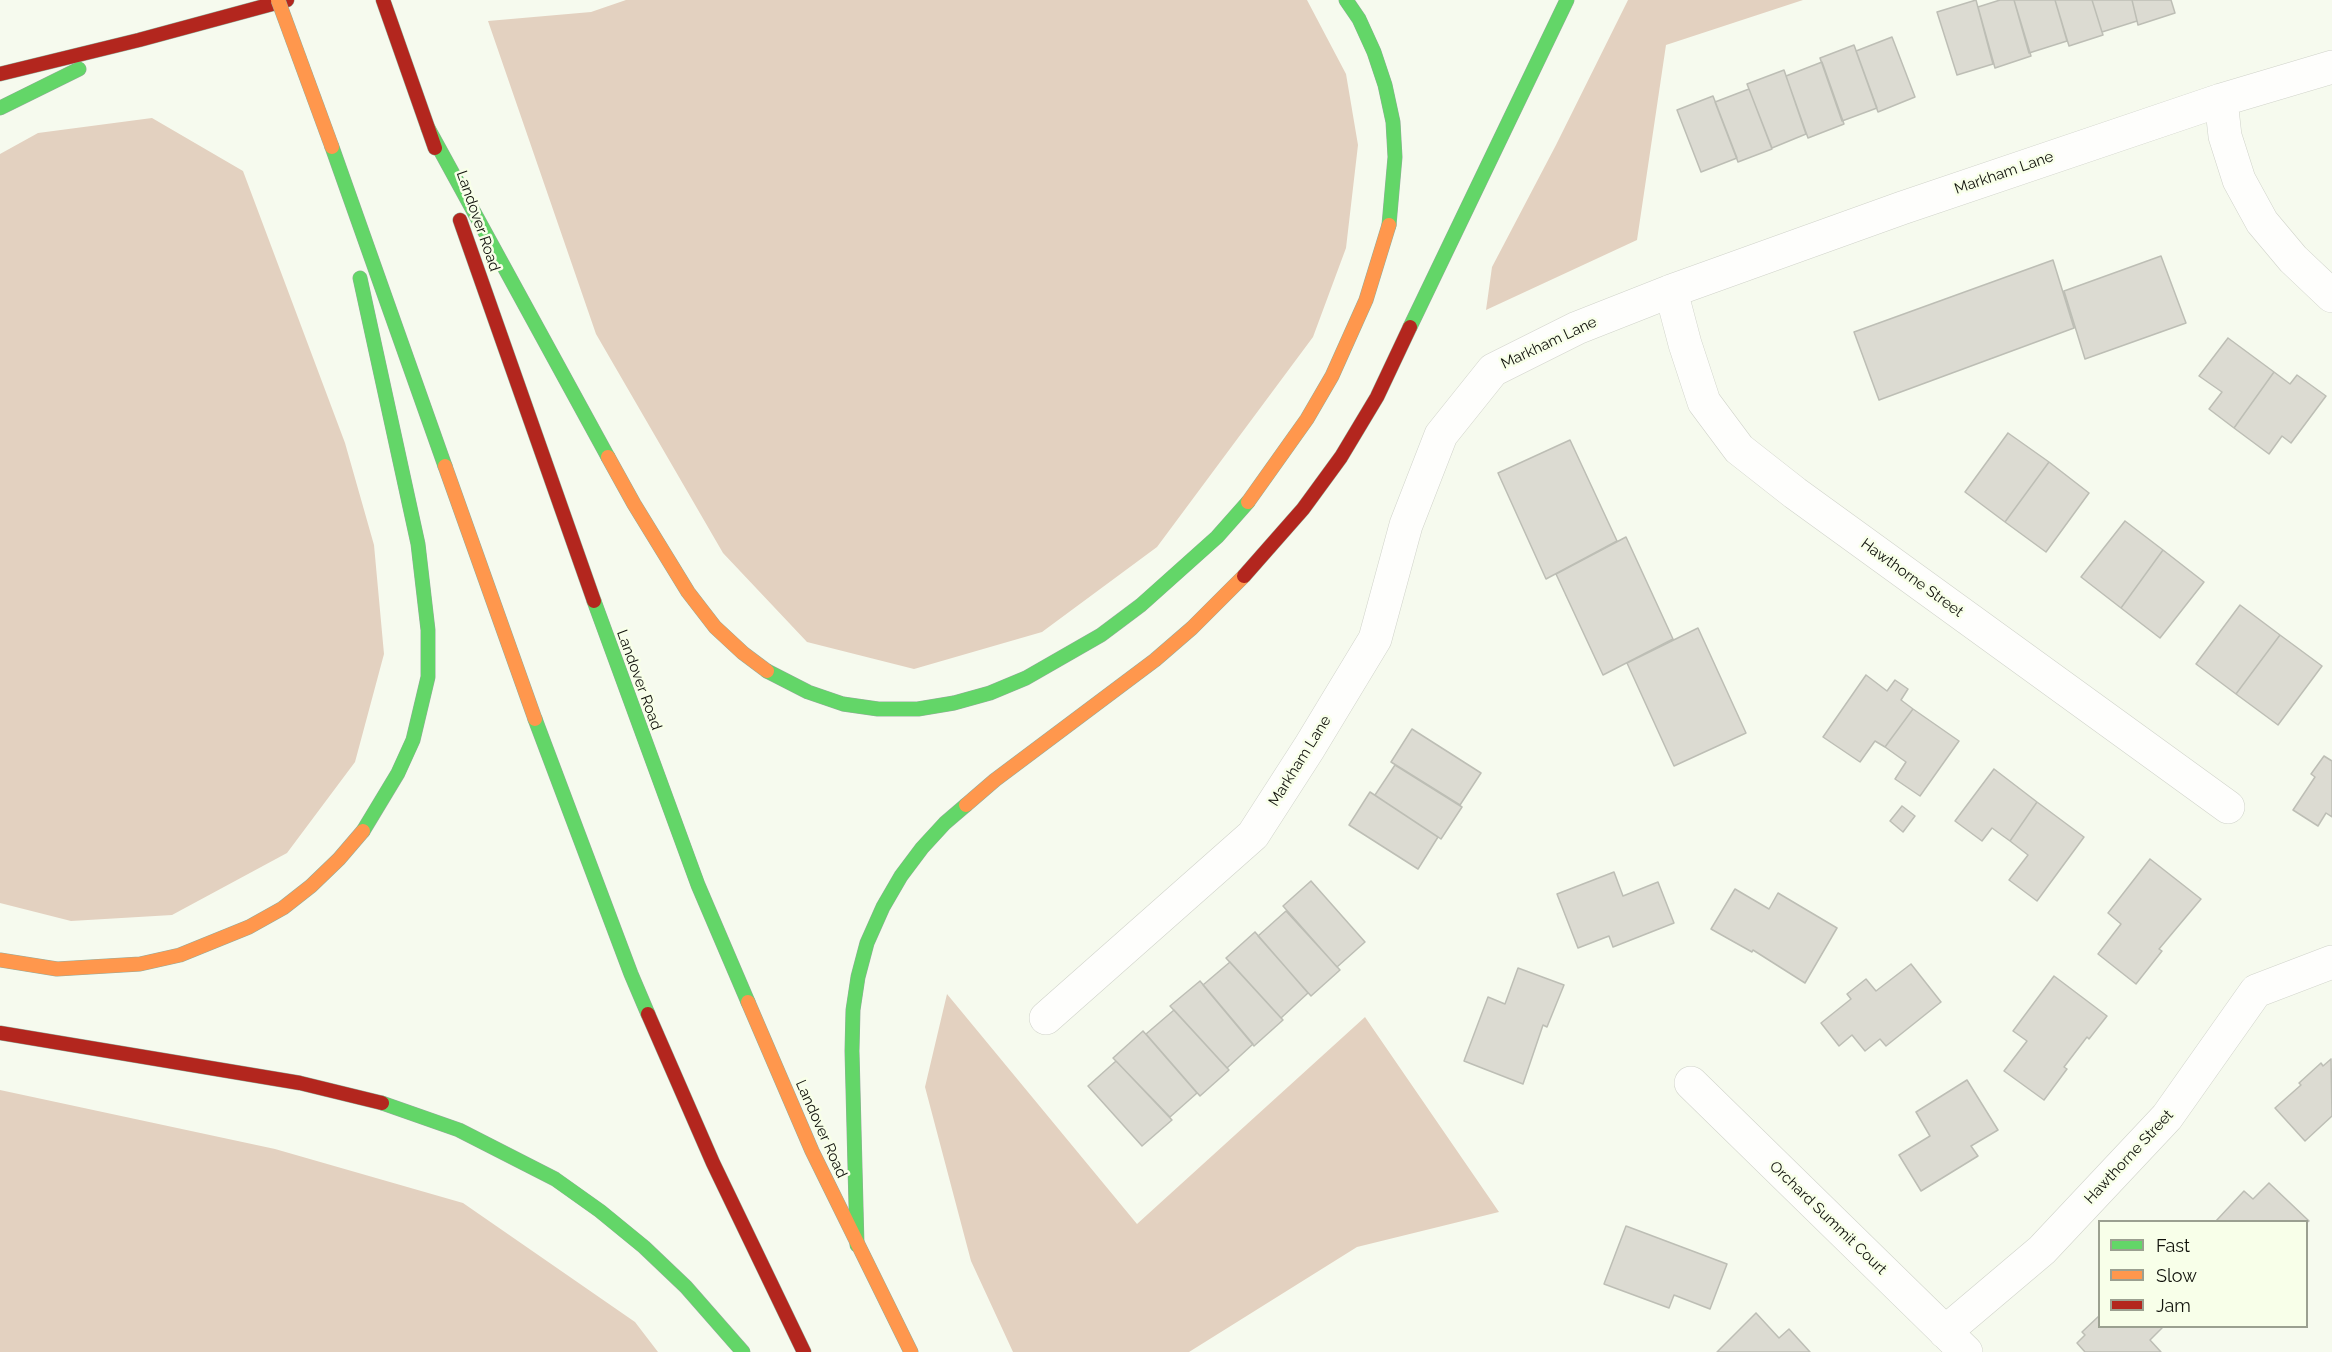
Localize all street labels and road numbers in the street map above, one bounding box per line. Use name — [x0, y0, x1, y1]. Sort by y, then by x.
street label: Markham Lane — [1952, 148, 2056, 198]
street label: Landover Road — [452, 168, 504, 274]
street label: Markham Lane — [1498, 313, 1600, 373]
street label: Hawthorne Street — [1857, 535, 1967, 621]
street label: Landover Road — [613, 627, 665, 733]
street label: Markham Lane — [1265, 712, 1335, 810]
street label: Landover Road — [791, 1077, 851, 1181]
street label: Hawthorne Street — [2081, 1106, 2177, 1208]
street label: Orchard Summit Court — [1766, 1157, 1890, 1279]

